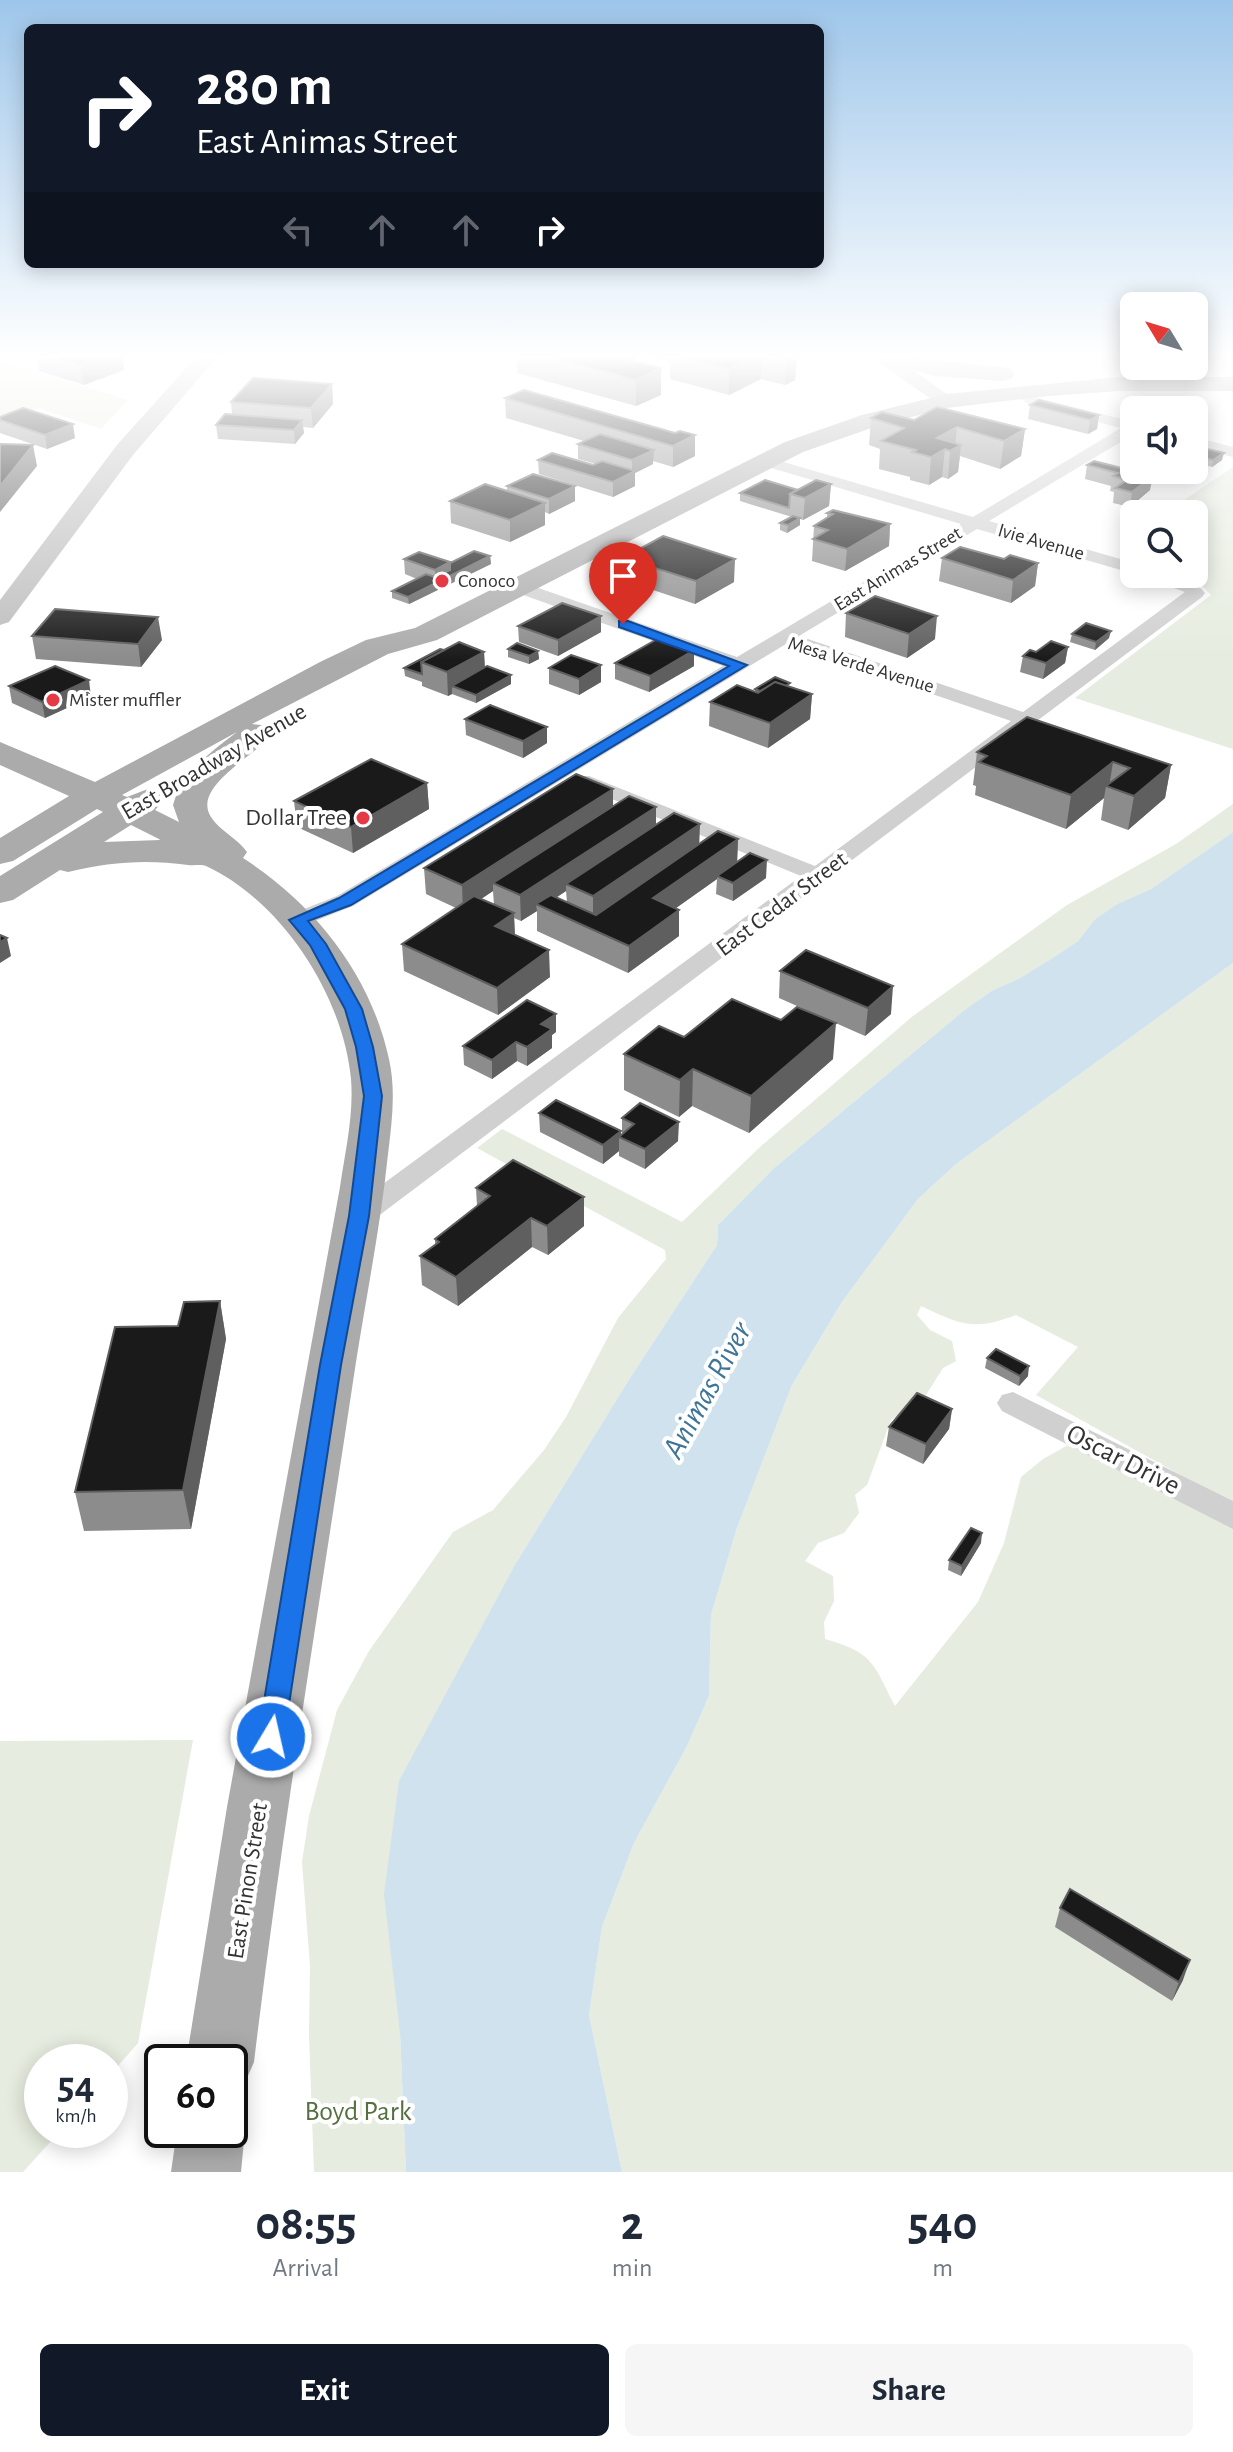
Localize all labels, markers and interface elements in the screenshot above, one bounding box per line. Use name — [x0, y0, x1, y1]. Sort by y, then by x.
icon: right — [64, 56, 168, 160]
text: 280 m — [196, 59, 333, 115]
text: East Animas Street — [196, 124, 457, 160]
icon: left — [276, 208, 320, 252]
icon: ahead — [360, 208, 404, 252]
icon: ahead — [444, 208, 488, 252]
icon: right — [528, 208, 572, 252]
north arrow — [1120, 292, 1208, 380]
map controls — [1120, 292, 1208, 588]
button: sound — [1120, 396, 1208, 484]
button: search — [1120, 500, 1208, 588]
street label: Ivie Avenue — [996, 520, 1086, 564]
street label: East Animas Street — [831, 523, 966, 615]
pin — [589, 542, 657, 624]
icon: arrive — [601, 554, 645, 598]
place label: Conoco — [458, 571, 515, 591]
marker: Conoco — [433, 572, 451, 590]
street label: Mesa Verde Avenue — [786, 633, 936, 697]
place label: Mister muffler — [69, 690, 182, 710]
marker: Mister muffler — [44, 691, 62, 709]
street label: East Broadway Avenue — [117, 699, 311, 825]
place label: Dollar Tree — [245, 806, 347, 830]
marker: Dollar Tree — [354, 809, 372, 827]
street label: East Cedar Street — [712, 847, 852, 961]
water label: Animas River — [656, 1315, 758, 1464]
street label: Oscar Drive — [1062, 1420, 1184, 1500]
position arrow — [229, 1695, 313, 1779]
street label: East Pinon Street — [224, 1801, 272, 1961]
speed limit sign: 60 — [144, 2044, 248, 2148]
text: 54 — [57, 2066, 95, 2106]
park label: Boyd Park — [304, 2098, 412, 2126]
text: km/h — [55, 2106, 97, 2126]
text: 08:55 — [255, 2201, 357, 2249]
text: 2 — [621, 2201, 643, 2249]
text: 540 — [908, 2201, 978, 2249]
text: Arrival — [273, 2255, 339, 2281]
text: min — [612, 2255, 652, 2281]
text: m — [932, 2255, 953, 2281]
button: Exit — [40, 2344, 609, 2436]
button: Share — [625, 2344, 1193, 2436]

